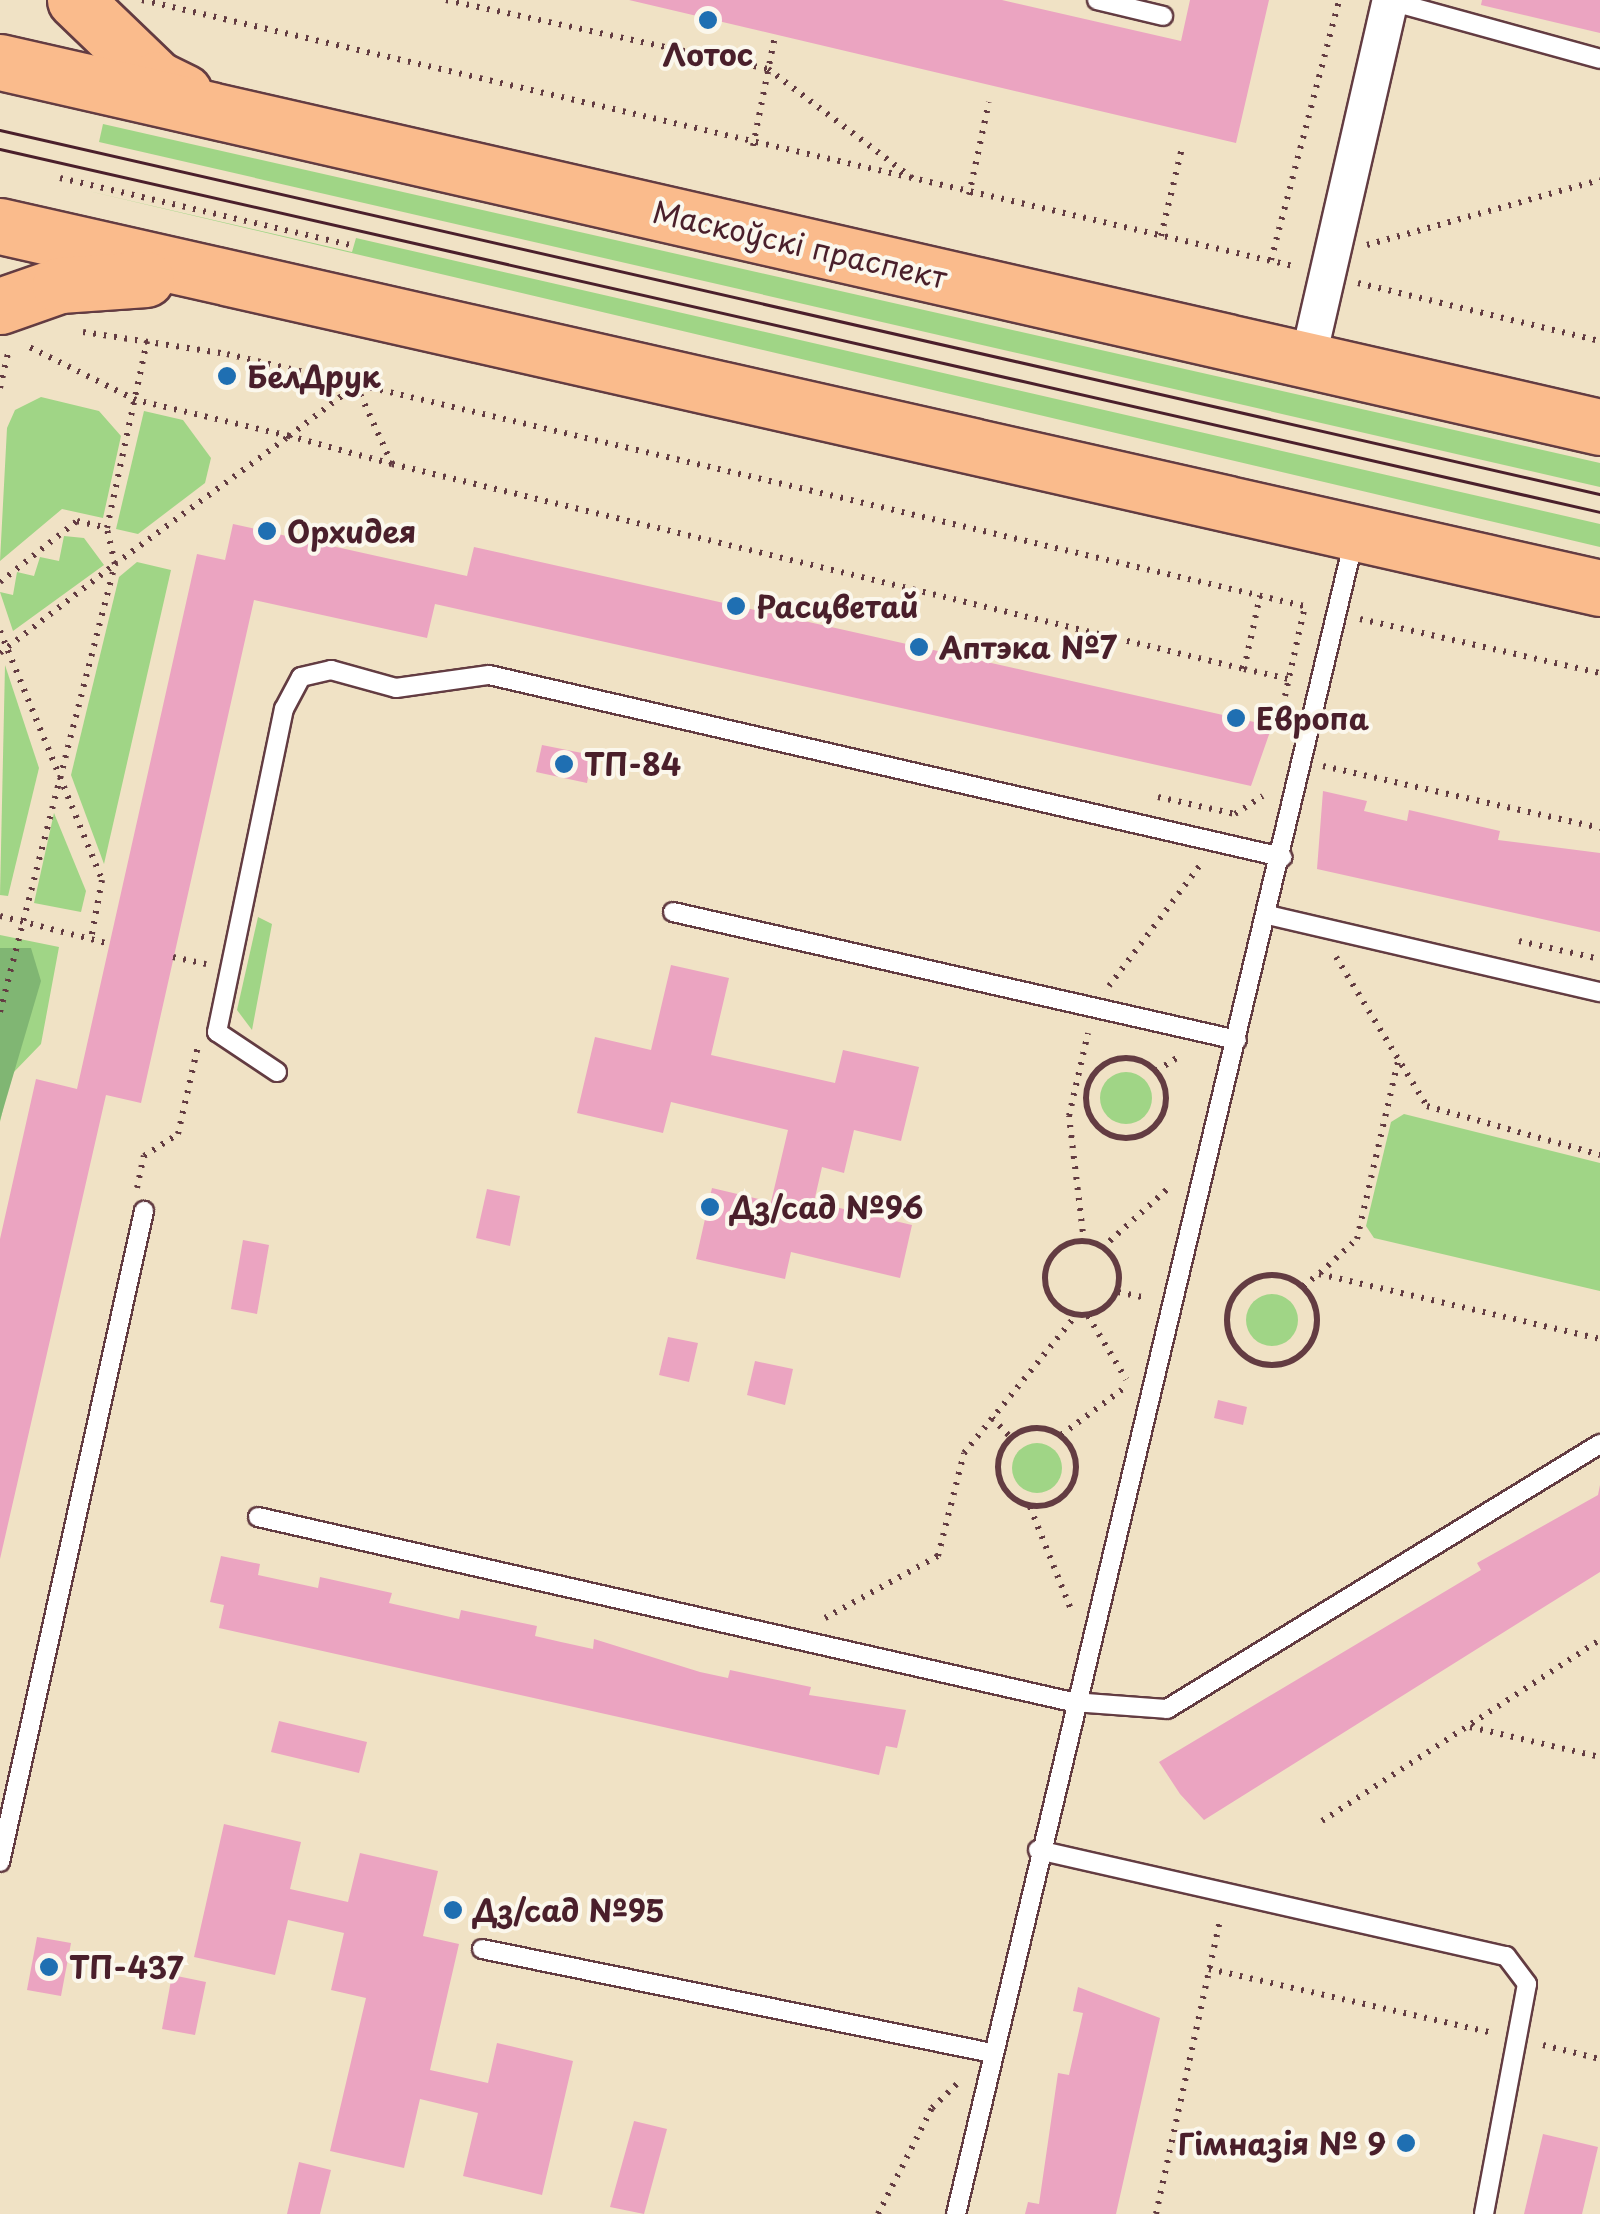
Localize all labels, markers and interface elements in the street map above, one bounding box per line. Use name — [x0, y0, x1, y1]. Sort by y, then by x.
marker: Лотос — [697, 9, 719, 31]
place label: Лотос — [663, 36, 753, 72]
street label: Маскоўскі праспект — [649, 193, 951, 295]
place label: БелДрук — [247, 358, 381, 394]
marker: БелДрук — [216, 365, 238, 387]
place label: Орхидея — [287, 513, 416, 549]
marker: Орхидея — [256, 520, 278, 542]
place label: Расцветай — [756, 588, 919, 624]
marker: Расцветай — [725, 595, 747, 617]
place label: Аптэка №7 — [939, 629, 1118, 665]
marker: Аптэка №7 — [908, 636, 930, 658]
place label: Европа — [1256, 700, 1369, 736]
marker: Европа — [1225, 707, 1247, 729]
place label: ТП-84 — [584, 746, 681, 782]
marker: ТП-84 — [553, 753, 575, 775]
place label: Дз/сад №96 — [730, 1189, 923, 1225]
marker: Дз/сад №96 — [699, 1196, 721, 1218]
place label: Дз/сад №95 — [473, 1892, 664, 1928]
marker: Дз/сад №95 — [442, 1899, 464, 1921]
place label: ТП-437 — [69, 1949, 183, 1985]
marker: ТП-437 — [38, 1956, 60, 1978]
place label: Гімназія № 9 — [1178, 2125, 1386, 2161]
marker: Гімназія № 9 — [1395, 2132, 1417, 2154]

